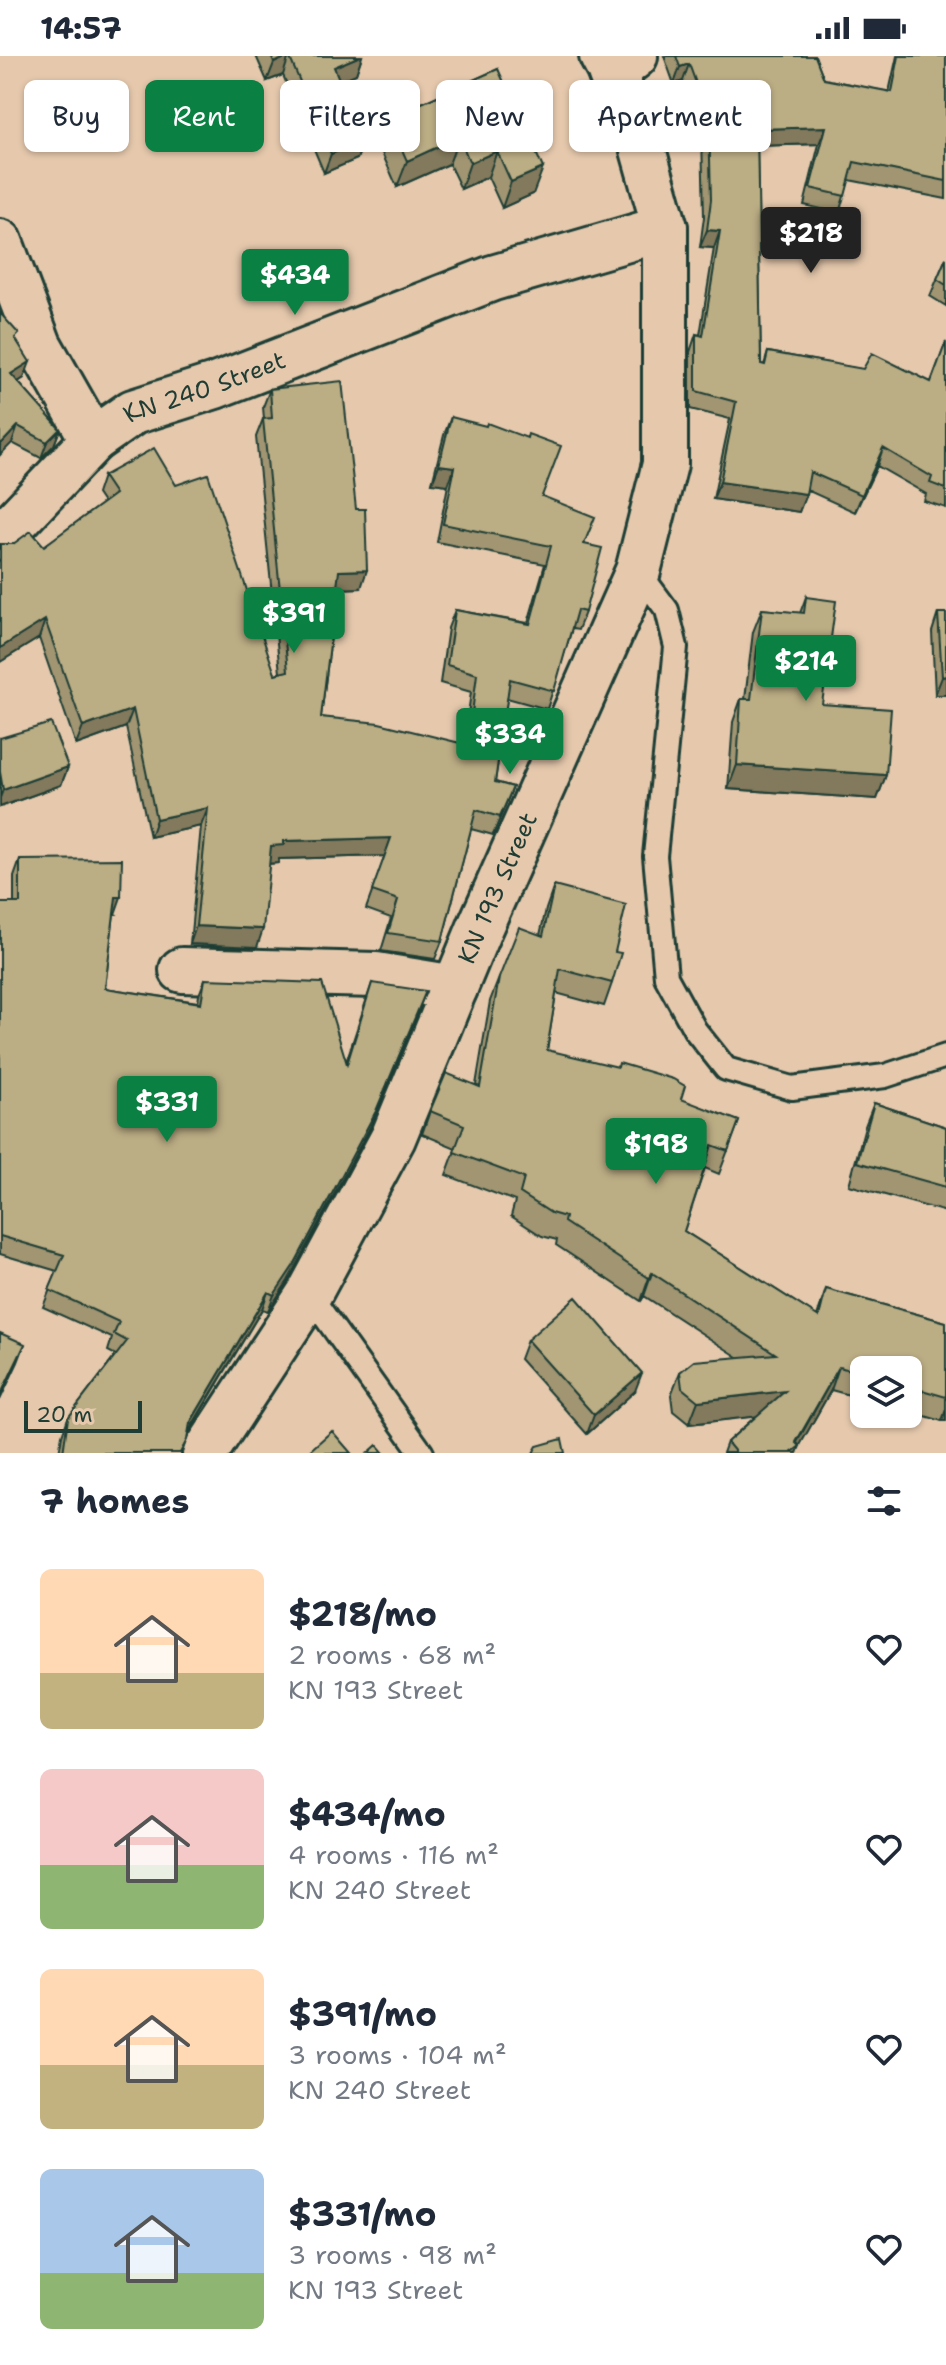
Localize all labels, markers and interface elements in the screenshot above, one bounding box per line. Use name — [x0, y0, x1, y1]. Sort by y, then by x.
text: 14:57 — [40, 8, 122, 49]
chip: Buy — [24, 80, 129, 152]
chip: Rent — [145, 80, 264, 152]
chip: Filters — [280, 80, 420, 152]
chip: New — [436, 80, 553, 152]
chip: Apartment — [569, 80, 771, 152]
pin: $218 — [764, 207, 858, 275]
text: $218 — [779, 215, 843, 250]
pin: $434 — [248, 249, 342, 317]
text: $434 — [260, 257, 330, 292]
street label: KN 240 Street — [117, 344, 290, 430]
pin: $391 — [247, 587, 341, 655]
text: $391 — [262, 595, 326, 630]
pin: $214 — [759, 635, 853, 703]
text: $214 — [774, 643, 838, 678]
pin: $334 — [463, 708, 557, 776]
text: $334 — [474, 716, 546, 751]
street label: KN 193 Street — [451, 808, 545, 969]
pin: $331 — [120, 1076, 214, 1144]
text: $331 — [135, 1084, 199, 1119]
pin: $198 — [609, 1118, 703, 1186]
text: $198 — [624, 1126, 688, 1161]
map controls — [850, 1356, 922, 1428]
button: layers — [850, 1356, 922, 1428]
scale bar — [24, 1397, 142, 1433]
text: 20 m — [36, 1400, 93, 1429]
text: 7 homes — [40, 1478, 189, 1524]
icon: filters — [862, 1479, 906, 1523]
text: $218/mo — [288, 1591, 437, 1637]
icon: home — [104, 1601, 200, 1697]
icon: heart — [862, 1627, 906, 1671]
text: 2 rooms · 68 m² — [288, 1637, 496, 1672]
text: KN 193 Street — [288, 1672, 463, 1707]
text: $434/mo — [288, 1791, 446, 1837]
icon: home — [104, 1801, 200, 1897]
icon: heart — [862, 1827, 906, 1871]
text: 4 rooms · 116 m² — [288, 1837, 499, 1872]
text: KN 240 Street — [288, 1872, 471, 1907]
text: $391/mo — [288, 1991, 437, 2037]
icon: home — [104, 2001, 200, 2097]
icon: heart — [862, 2027, 906, 2071]
text: 3 rooms · 104 m² — [288, 2037, 507, 2072]
text: KN 240 Street — [288, 2072, 471, 2107]
text: $331/mo — [288, 2191, 437, 2237]
icon: home — [104, 2201, 200, 2297]
icon: heart — [862, 2227, 906, 2271]
text: 3 rooms · 98 m² — [288, 2237, 497, 2272]
text: KN 193 Street — [288, 2272, 463, 2307]

